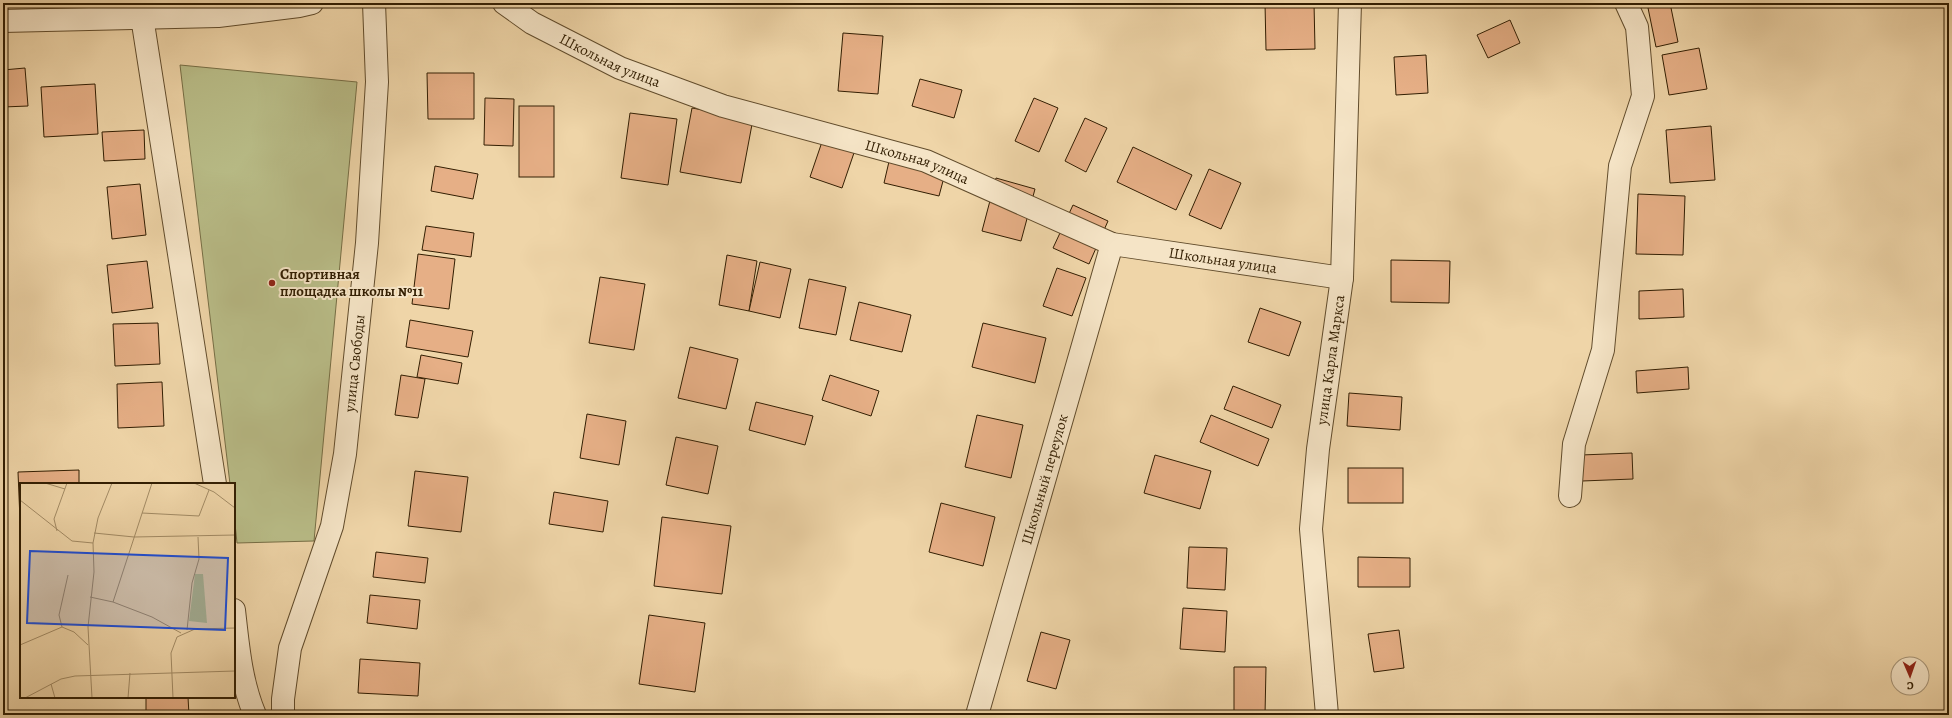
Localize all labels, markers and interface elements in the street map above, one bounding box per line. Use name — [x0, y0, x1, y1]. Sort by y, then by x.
street label: Школьная улица — [556, 29, 663, 92]
street label: Школьная улица — [863, 135, 972, 189]
street label: Школьная улица — [1167, 242, 1278, 278]
place label: Спортивная площадка школы №11 — [280, 264, 424, 301]
marker: Спортивная площадка школы №11 — [267, 278, 277, 288]
street label: улица Карла Маркса — [1311, 293, 1350, 427]
street label: улица Свободы — [339, 313, 369, 414]
street label: Школьный переулок — [1016, 412, 1073, 547]
inset map — [20, 483, 235, 698]
north arrow — [1890, 656, 1930, 696]
text: С — [1906, 678, 1914, 693]

